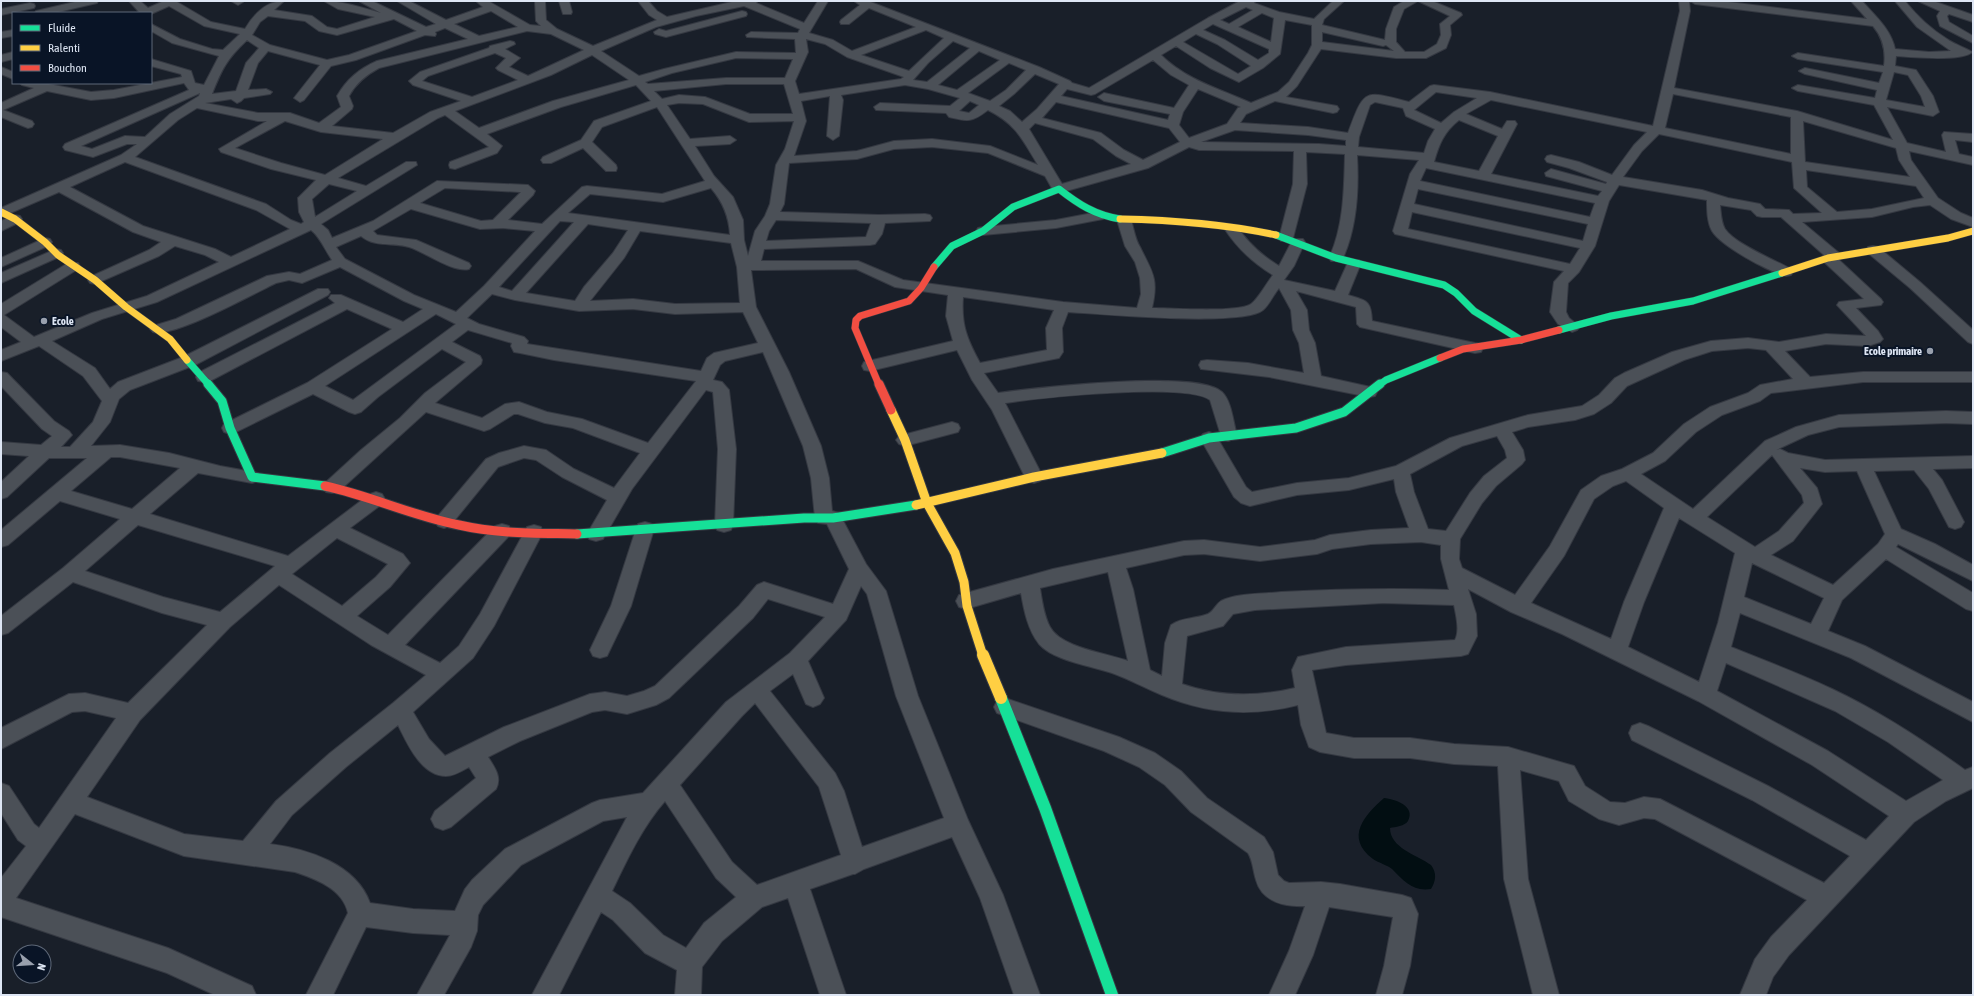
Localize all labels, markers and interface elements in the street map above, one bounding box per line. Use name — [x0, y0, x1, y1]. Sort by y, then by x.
legend — [12, 12, 152, 84]
text: Fluide — [48, 21, 76, 35]
text: Ralenti — [48, 41, 80, 55]
text: Bouchon — [48, 61, 87, 75]
place label: Ecole — [52, 315, 74, 327]
marker: Ecole — [39, 316, 49, 326]
place label: Ecole primaire — [1864, 345, 1922, 357]
marker: Ecole primaire — [1925, 346, 1935, 356]
north arrow — [12, 944, 52, 984]
text: N — [35, 962, 48, 972]

